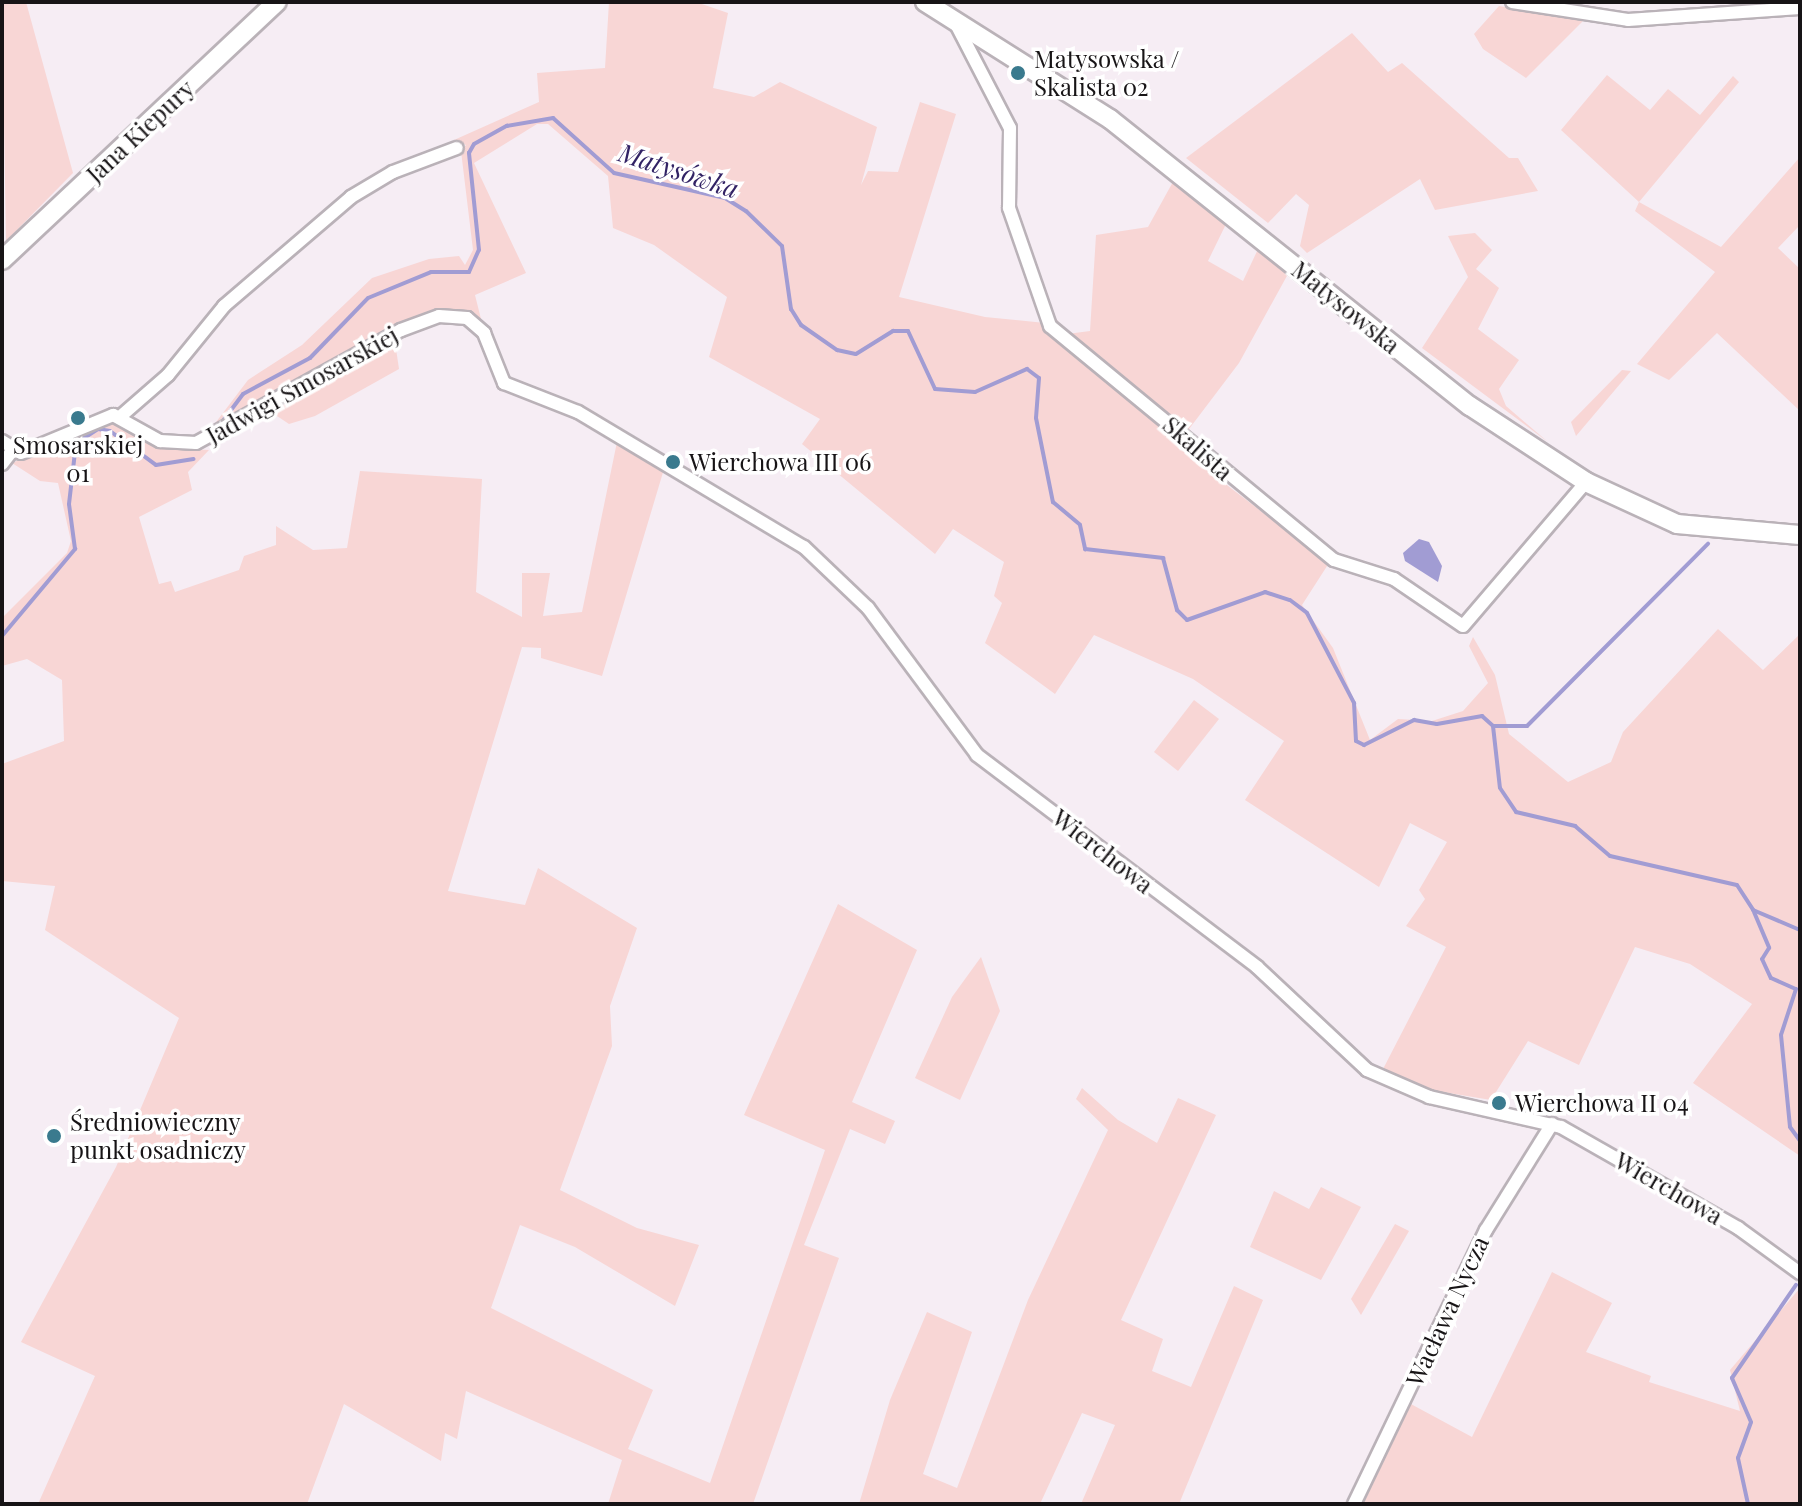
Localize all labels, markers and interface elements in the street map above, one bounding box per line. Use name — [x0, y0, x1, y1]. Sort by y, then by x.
place label: Matysowska / Skalista 02 — [1034, 45, 1180, 101]
marker: Matysowska / Skalista 02 — [1009, 64, 1027, 82]
street label: Jana Kiepury — [80, 74, 200, 188]
water label: Matysówka — [615, 136, 743, 204]
street label: Matysowska — [1286, 255, 1406, 359]
street label: Jadwigi Smosarskiej — [201, 320, 403, 450]
marker: Smosarskiej 01 — [69, 409, 87, 427]
street label: Skalista — [1157, 410, 1239, 486]
place label: Smosarskiej 01 — [13, 431, 143, 487]
place label: Wierchowa III 06 — [689, 448, 872, 476]
marker: Wierchowa III 06 — [664, 453, 682, 471]
street label: Wierchowa — [1047, 803, 1159, 899]
place label: Wierchowa II 04 — [1515, 1089, 1689, 1117]
marker: Wierchowa II 04 — [1490, 1094, 1508, 1112]
place label: Średniowieczny punkt osadniczy — [70, 1108, 246, 1164]
marker: Średniowieczny punkt osadniczy — [45, 1127, 63, 1145]
street label: Wierchowa — [1610, 1146, 1728, 1230]
street label: Wacława Nycza — [1400, 1231, 1494, 1391]

